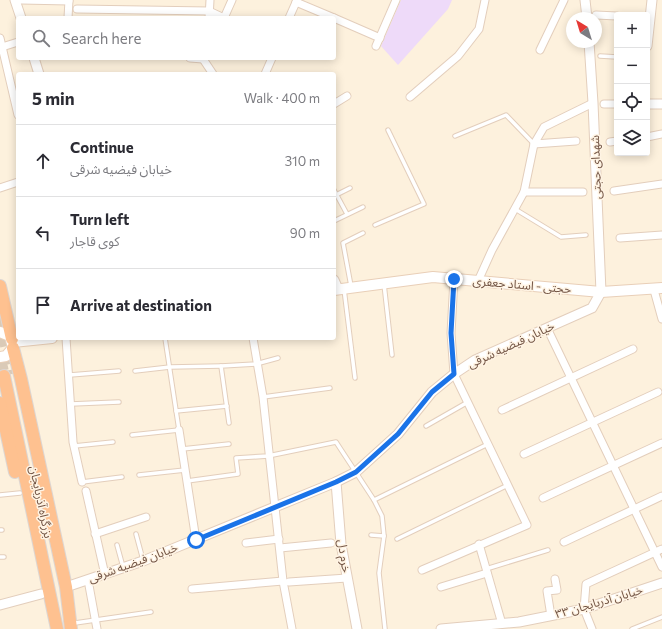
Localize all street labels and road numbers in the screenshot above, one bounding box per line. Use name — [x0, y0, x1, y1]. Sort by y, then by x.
street label: شهدای حجتی — [587, 135, 604, 199]
street label: حجتی - استاد جعفری — [472, 273, 572, 296]
street label: خیابان فیضیه شرقی — [465, 318, 557, 371]
street label: بزرگراه آذربایجان — [26, 464, 56, 539]
street label: خرم دل — [333, 538, 354, 574]
street label: خیابان فیضیه شرقی — [86, 539, 180, 586]
street label: خیابان آذربایجان ۳۳ — [553, 582, 644, 621]

